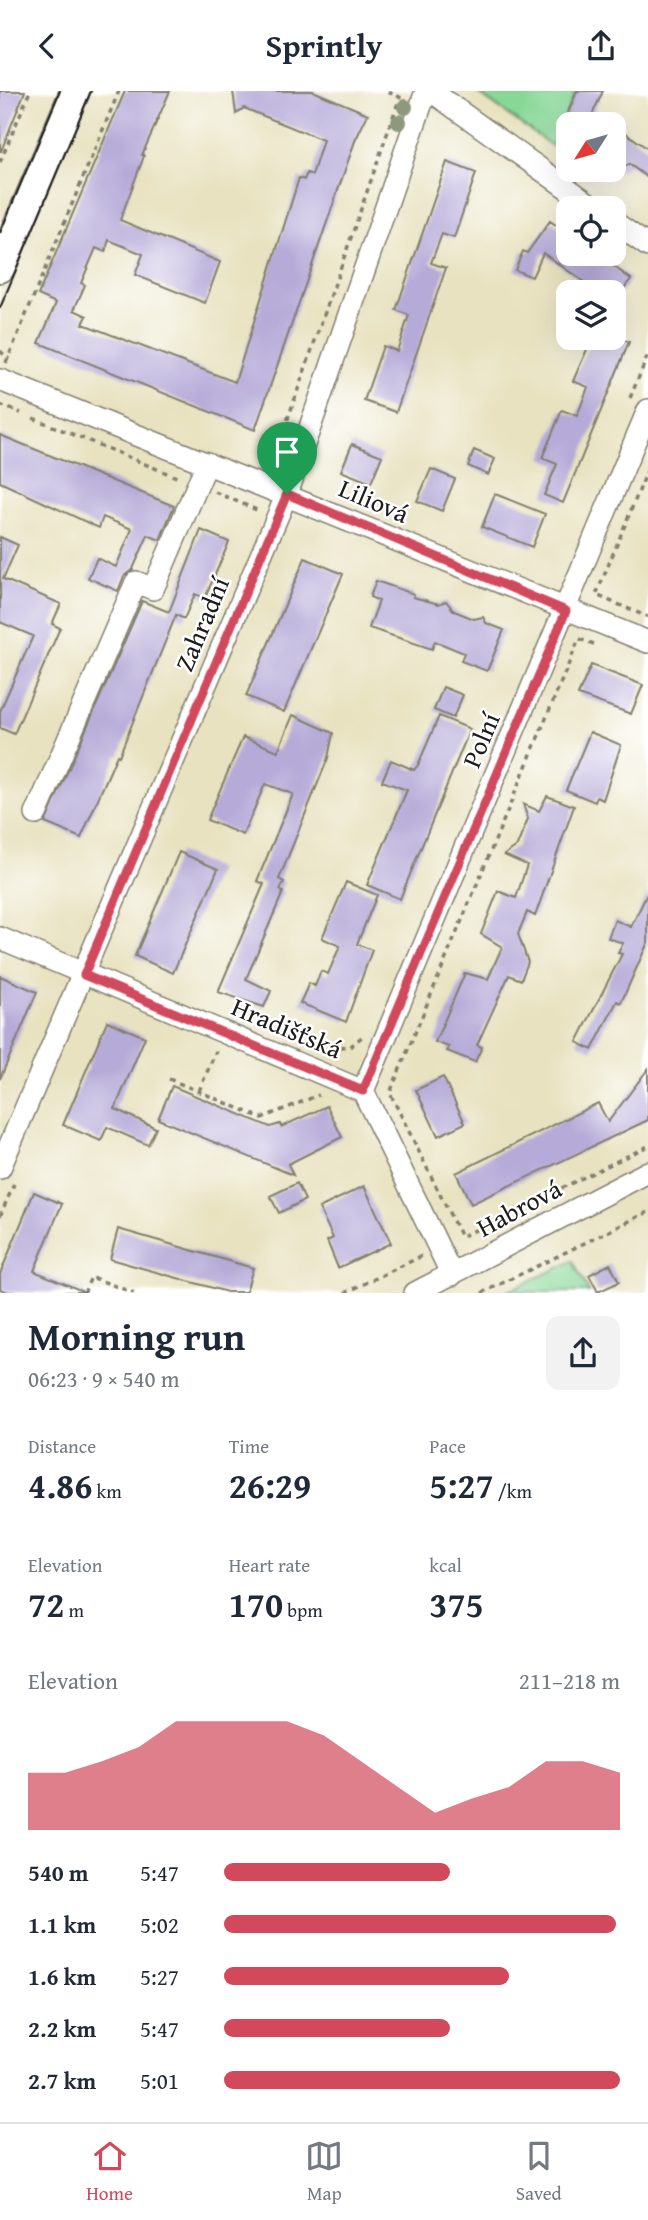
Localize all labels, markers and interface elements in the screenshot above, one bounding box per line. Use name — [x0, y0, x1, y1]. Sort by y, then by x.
text: Sprintly — [266, 22, 382, 69]
icon: back — [28, 27, 66, 65]
icon: share — [582, 27, 620, 65]
north arrow — [556, 112, 626, 182]
map controls — [556, 112, 626, 350]
button: locate — [556, 196, 626, 266]
button: layers — [556, 280, 626, 350]
pin — [257, 422, 317, 494]
icon: arrive — [268, 433, 306, 471]
street label: Liliová — [333, 468, 416, 533]
street label: Zahradní — [164, 570, 239, 677]
street label: Polní — [452, 706, 510, 773]
street label: Hradišťská — [226, 987, 349, 1069]
street label: Habrová — [469, 1169, 569, 1246]
text: Morning run — [28, 1308, 245, 1364]
button: share — [546, 1316, 620, 1390]
text: 06:23 · 9 × 540 m — [28, 1362, 180, 1395]
text: Distance — [28, 1432, 96, 1460]
text: Time — [229, 1432, 269, 1460]
text: Pace — [429, 1432, 466, 1460]
text: 4.86 — [28, 1460, 92, 1511]
text: 26:29 — [229, 1460, 311, 1511]
text: 5:27 — [429, 1460, 494, 1511]
text: km — [92, 1477, 122, 1505]
text: /km — [494, 1477, 532, 1505]
text: Elevation — [28, 1551, 102, 1579]
text: Heart rate — [229, 1551, 310, 1579]
text: kcal — [429, 1551, 462, 1579]
text: 72 — [28, 1579, 64, 1630]
text: 170 — [229, 1579, 283, 1630]
text: 375 — [429, 1579, 484, 1630]
text: m — [64, 1596, 84, 1624]
text: bpm — [283, 1596, 323, 1624]
text: Elevation — [28, 1664, 118, 1697]
text: 211–218 m — [519, 1664, 620, 1697]
text: 540 m — [28, 1856, 89, 1889]
text: 5:47 — [140, 1856, 179, 1889]
text: 1.1 km — [28, 1908, 96, 1941]
text: 5:02 — [140, 1908, 179, 1941]
text: 1.6 km — [28, 1960, 96, 1993]
text: 5:27 — [140, 1960, 179, 1993]
text: 2.2 km — [28, 2012, 96, 2045]
text: 5:47 — [140, 2012, 179, 2045]
text: 2.7 km — [28, 2064, 96, 2097]
text: 5:01 — [140, 2064, 179, 2097]
tab: Home — [86, 2137, 133, 2207]
tab: Map — [305, 2137, 343, 2207]
tab: Saved — [516, 2137, 562, 2207]

